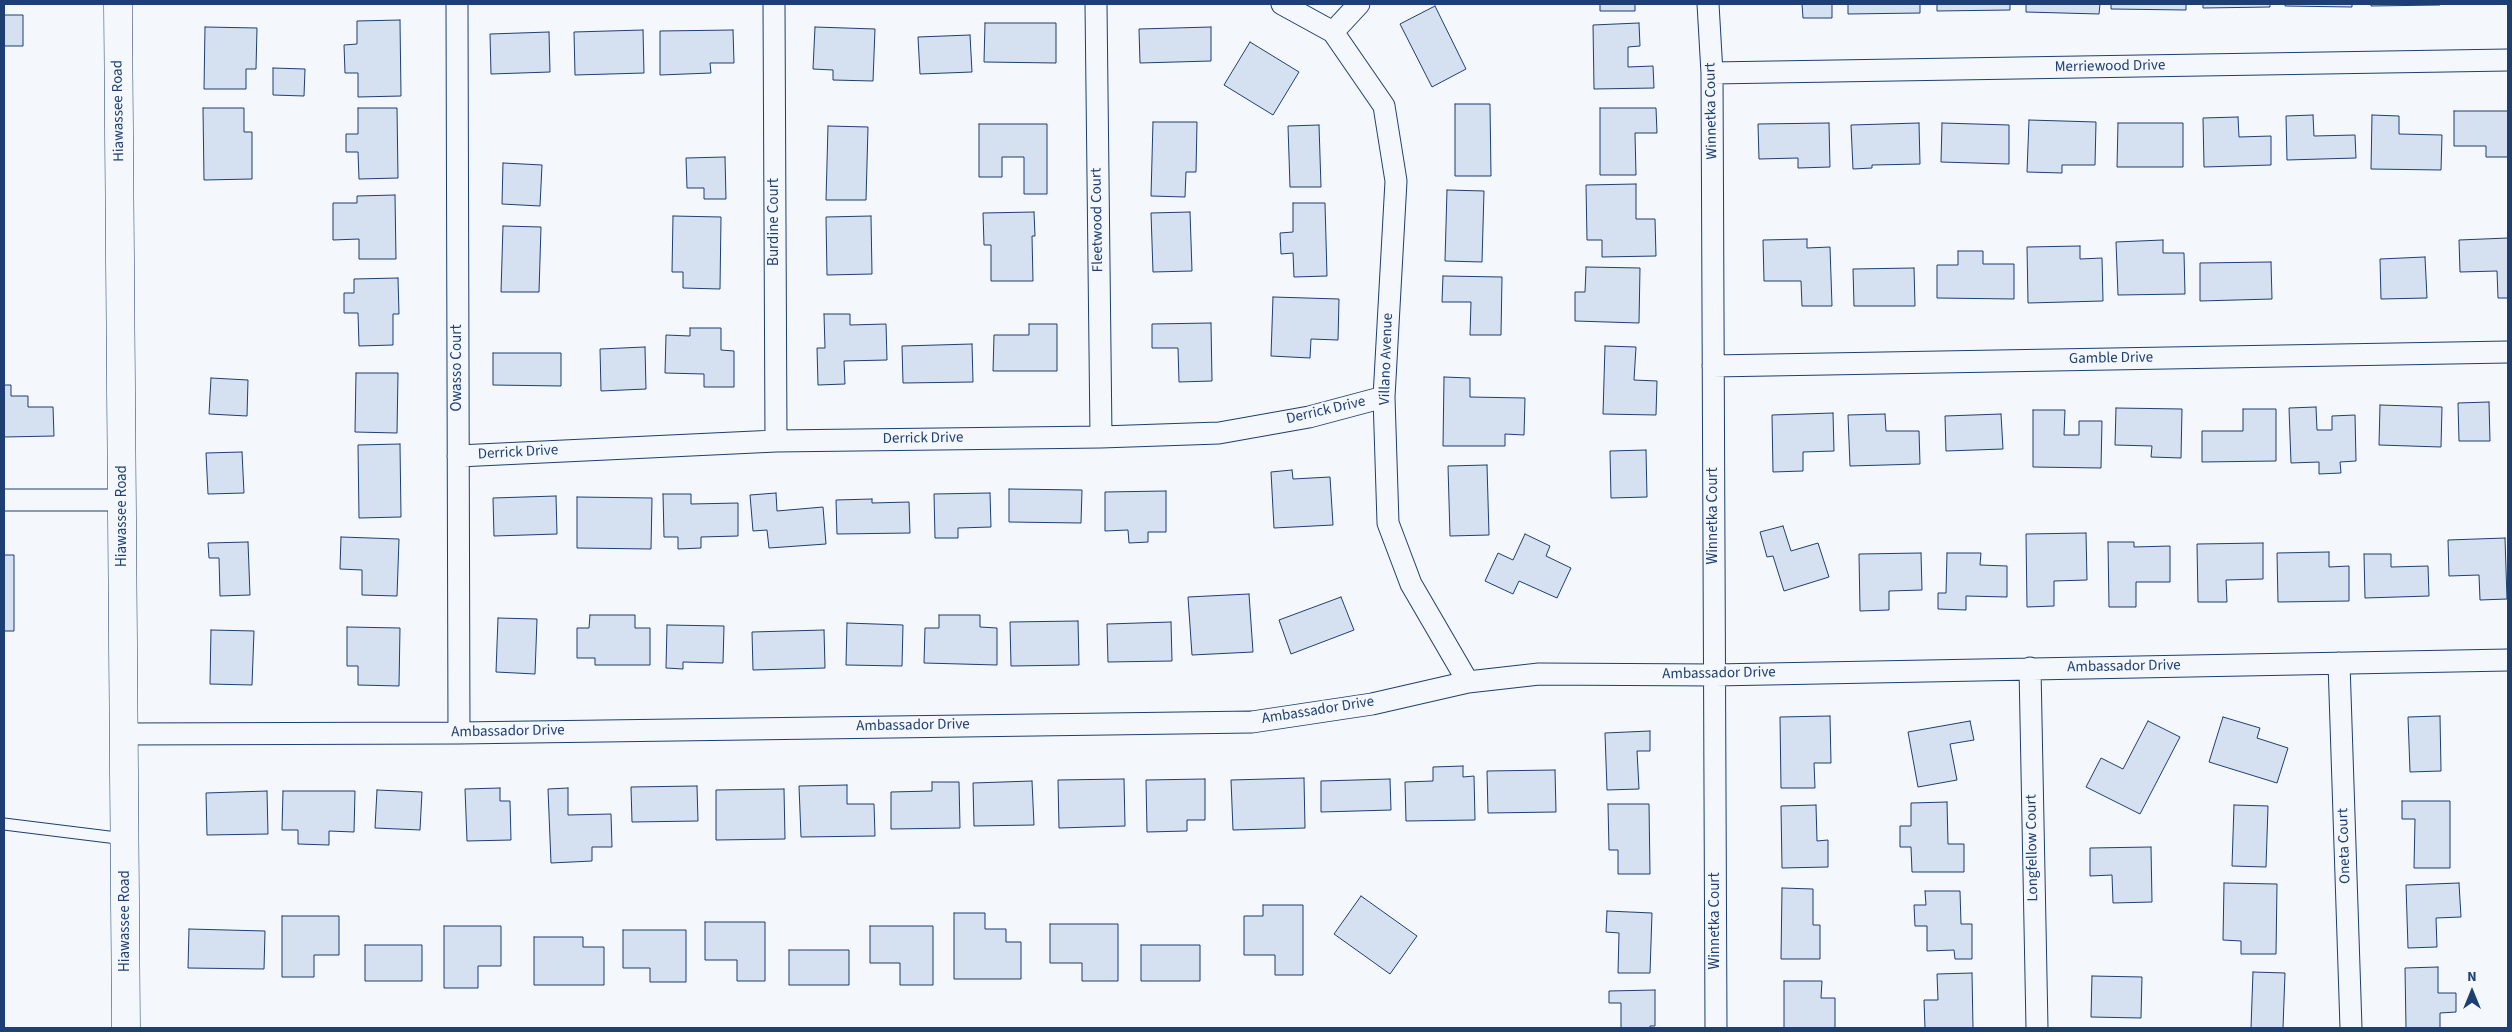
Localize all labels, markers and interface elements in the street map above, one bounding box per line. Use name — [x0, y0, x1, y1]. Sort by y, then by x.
street label: Merriewood Drive — [2054, 57, 2166, 77]
street label: Hiawassee Road — [109, 60, 129, 162]
street label: Winnetka Court — [1702, 62, 1722, 160]
street label: Fleetwood Court — [1088, 168, 1108, 272]
street label: Burdine Court — [766, 178, 784, 266]
street label: Villano Avenue — [1376, 313, 1398, 405]
street label: Owasso Court — [449, 325, 467, 411]
street label: Gamble Drive — [2069, 349, 2153, 369]
street label: Derrick Drive — [1285, 393, 1367, 429]
street label: Derrick Drive — [883, 429, 963, 449]
street label: Derrick Drive — [477, 442, 559, 464]
street label: Hiawassee Road — [114, 465, 132, 567]
street label: Winnetka Court — [1705, 467, 1723, 565]
street label: Ambassador Drive — [2067, 657, 2181, 677]
street label: Ambassador Drive — [1662, 664, 1776, 684]
street label: Ambassador Drive — [1261, 693, 1375, 729]
street label: Ambassador Drive — [856, 716, 970, 736]
street label: Ambassador Drive — [451, 722, 565, 742]
street label: Longfellow Court — [2023, 794, 2043, 902]
street label: Oneta Court — [2335, 808, 2355, 884]
street label: Hiawassee Road — [117, 870, 135, 972]
street label: Winnetka Court — [1707, 872, 1725, 970]
north arrow — [2447, 967, 2497, 1017]
text: N — [2467, 967, 2477, 987]

